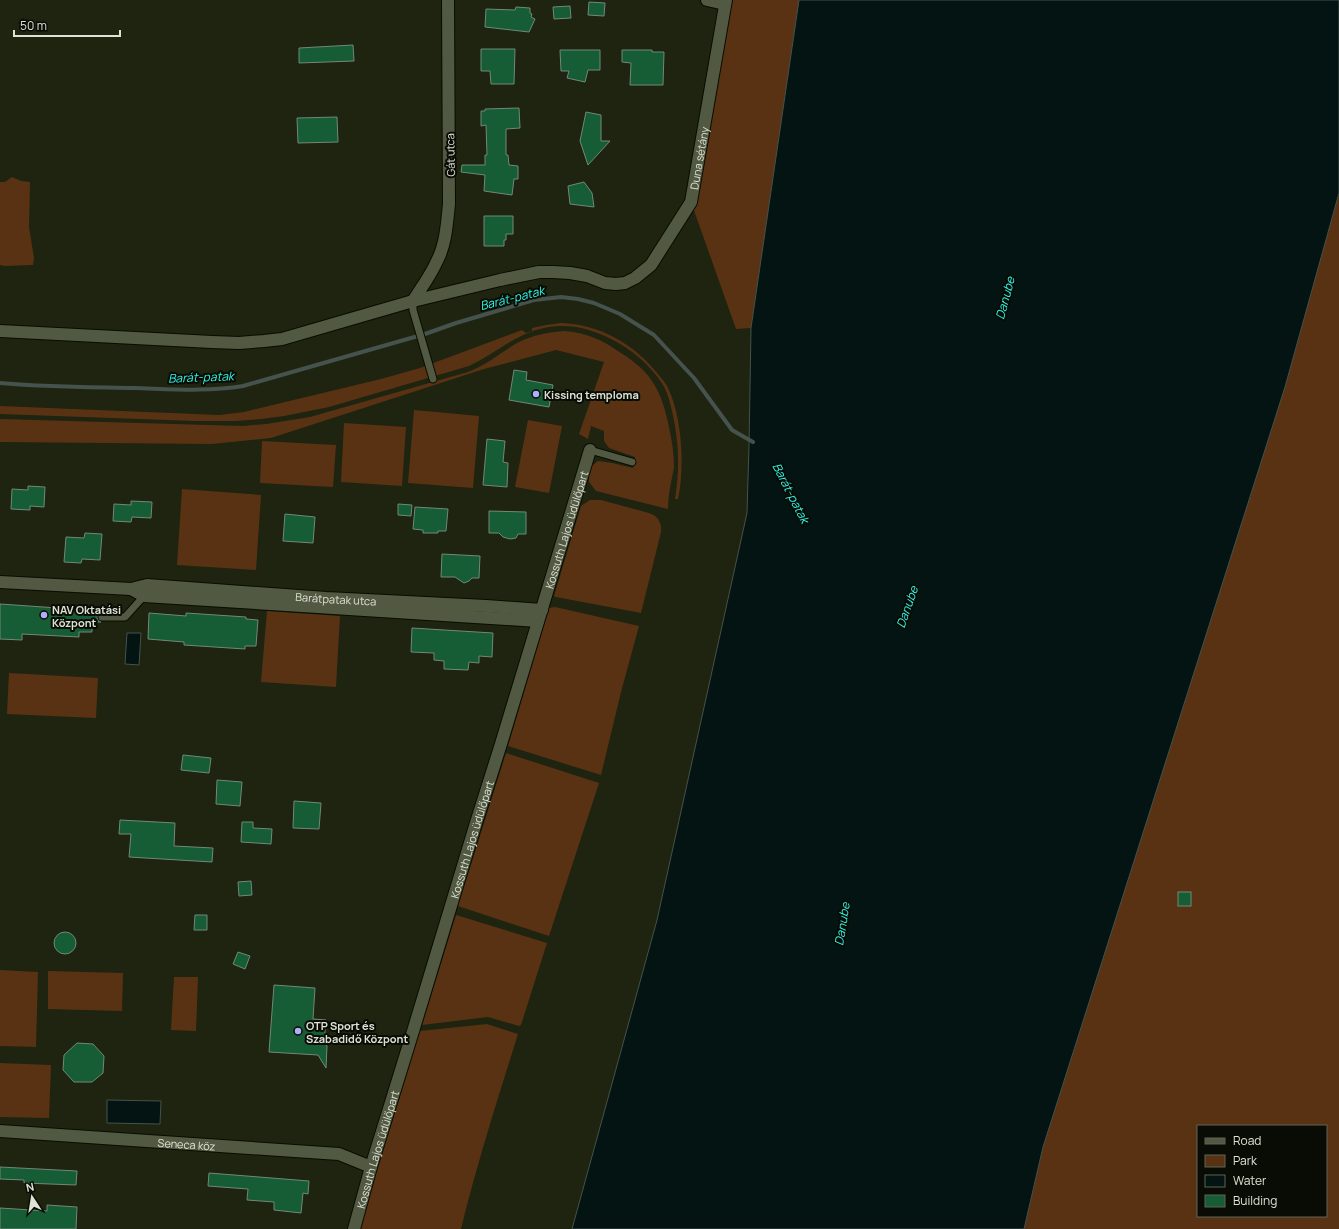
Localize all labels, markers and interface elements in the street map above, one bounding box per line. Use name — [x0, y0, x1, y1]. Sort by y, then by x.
scale bar — [14, 12, 120, 38]
text: 50 m — [20, 17, 47, 34]
street label: Duna sétány — [686, 125, 711, 191]
street label: Gát utca — [442, 133, 458, 177]
water label: Danube — [991, 274, 1019, 321]
water label: Barát-patak — [478, 281, 548, 314]
water label: Barát-patak — [168, 367, 236, 387]
place label: Kissing temploma — [544, 387, 639, 402]
marker: Kissing temploma — [531, 389, 541, 399]
water label: Barát-patak — [768, 460, 814, 528]
street label: Kossuth Lajos üdülőpart — [541, 469, 591, 590]
water label: Danube — [892, 583, 922, 630]
street label: Barátpatak utca — [295, 588, 377, 608]
place label: NAV Oktatási Központ — [52, 602, 121, 630]
marker: NAV Oktatási Központ — [39, 610, 49, 620]
street label: Kossuth Lajos üdülőpart — [446, 779, 497, 900]
water label: Danube — [830, 900, 854, 947]
place label: OTP Sport és Szabadidő Központ — [306, 1018, 408, 1046]
marker: OTP Sport és Szabadidő Központ — [293, 1026, 303, 1036]
street label: Kossuth Lajos üdülőpart — [353, 1088, 402, 1210]
legend — [1197, 1125, 1327, 1217]
text: Road — [1233, 1132, 1261, 1149]
street label: Seneca köz — [157, 1134, 216, 1153]
text: Park — [1233, 1152, 1258, 1169]
text: Water — [1233, 1172, 1267, 1189]
north arrow — [12, 1177, 52, 1217]
text: N — [24, 1179, 35, 1195]
text: Building — [1233, 1192, 1277, 1209]

